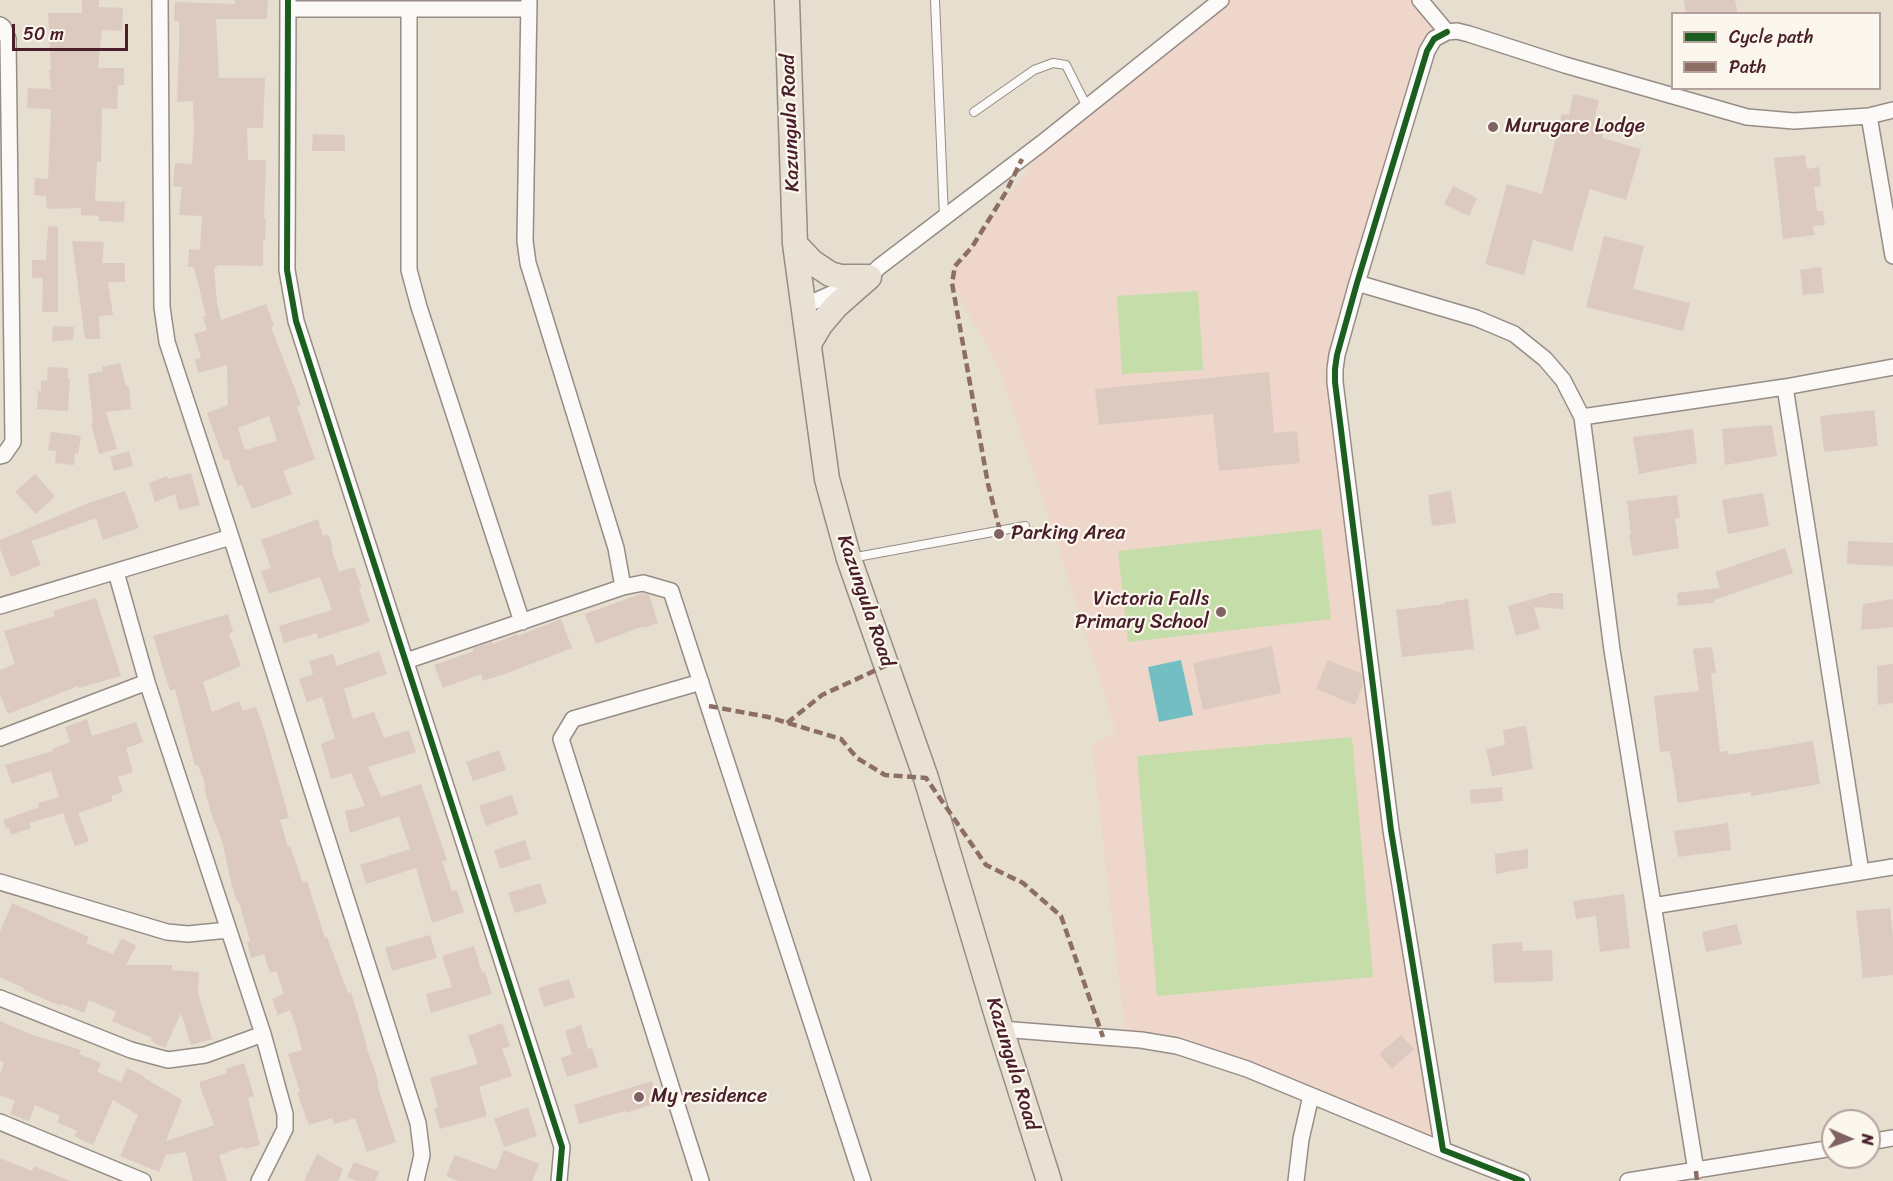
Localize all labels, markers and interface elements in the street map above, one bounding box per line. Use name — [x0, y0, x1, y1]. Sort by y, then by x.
scale bar — [15, 12, 130, 50]
legend — [1671, 12, 1881, 90]
text: 50 m — [23, 18, 64, 50]
text: Cycle path — [1729, 21, 1813, 53]
text: Path — [1729, 51, 1766, 83]
street label: Kazungula Road — [777, 54, 805, 192]
place label: Murugare Lodge — [1505, 115, 1645, 139]
marker: Murugare Lodge — [1486, 120, 1500, 134]
place label: Parking Area — [1011, 522, 1125, 546]
marker: Parking Area — [992, 527, 1006, 541]
street label: Kazungula Road — [831, 532, 899, 670]
place label: Victoria Falls Primary School — [1075, 588, 1209, 635]
marker: Victoria Falls Primary School — [1214, 605, 1228, 619]
street label: Kazungula Road — [980, 995, 1044, 1133]
place label: My residence — [651, 1085, 767, 1109]
marker: My residence — [632, 1090, 646, 1104]
north arrow — [1821, 1109, 1881, 1169]
text: N — [1853, 1134, 1882, 1146]

